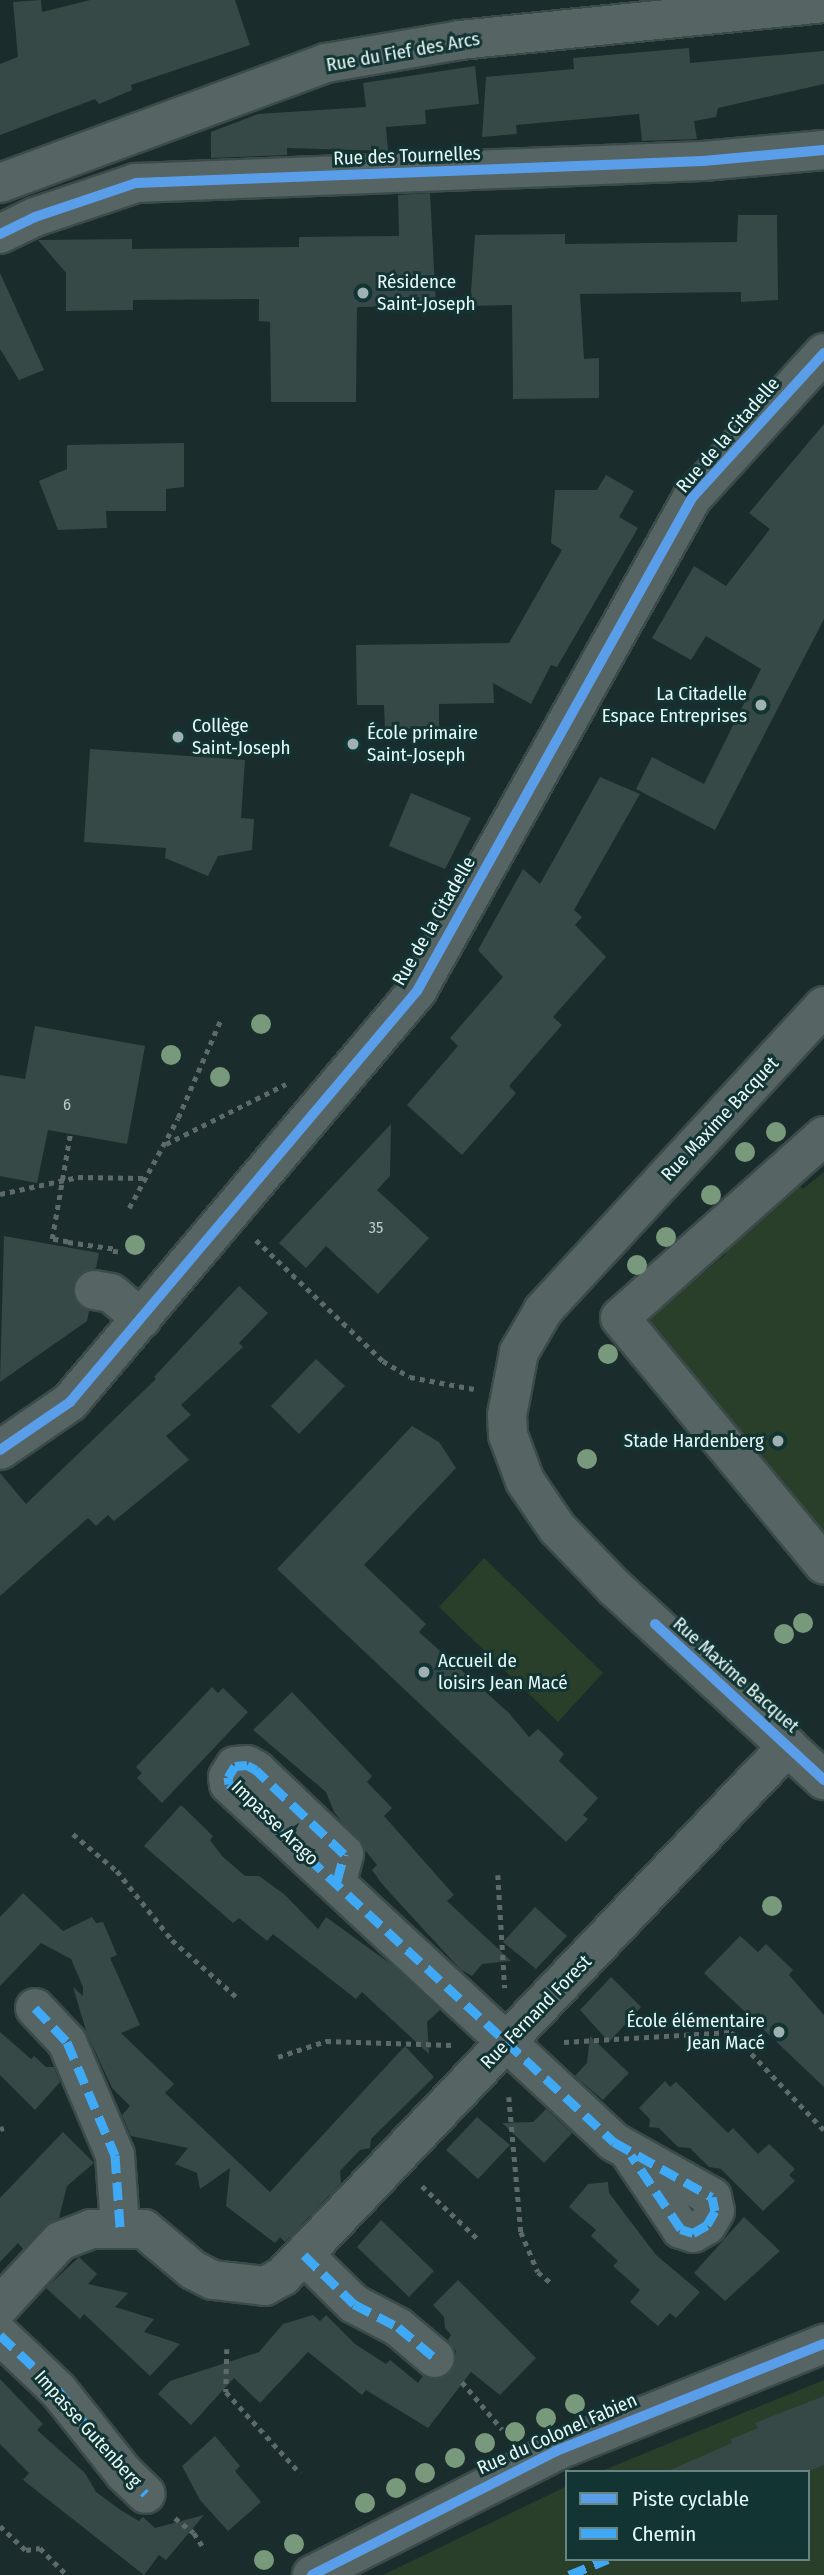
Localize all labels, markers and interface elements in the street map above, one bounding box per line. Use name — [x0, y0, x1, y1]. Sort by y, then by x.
street label: Rue du Fief des Arcs — [325, 27, 481, 77]
street label: Rue des Tournelles — [333, 142, 481, 170]
place label: Résidence Saint-Joseph — [377, 271, 476, 315]
marker: Résidence Saint-Joseph — [355, 285, 371, 301]
street label: Rue de la Citadelle — [672, 373, 784, 497]
place label: La Citadelle Espace Entreprises — [602, 683, 747, 727]
marker: La Citadelle Espace Entreprises — [753, 697, 769, 713]
place label: Collège Saint-Joseph — [192, 715, 291, 759]
place label: École primaire Saint-Joseph — [367, 722, 478, 766]
marker: Collège Saint-Joseph — [170, 729, 186, 745]
marker: École primaire Saint-Joseph — [345, 736, 361, 752]
street label: Rue de la Citadelle — [388, 852, 480, 990]
street label: Rue Maxime Bacquet — [657, 1052, 783, 1186]
house number: 6 — [63, 1095, 71, 1115]
house number: 35 — [369, 1218, 383, 1238]
place label: Stade Hardenberg — [624, 1430, 764, 1452]
marker: Stade Hardenberg — [770, 1433, 786, 1449]
street label: Rue Maxime Bacquet — [668, 1612, 804, 1738]
place label: Accueil de loisirs Jean Macé — [438, 1650, 568, 1694]
marker: Accueil de loisirs Jean Macé — [416, 1664, 432, 1680]
street label: Impasse Arago — [227, 1776, 323, 1870]
street label: Rue Fernand Forest — [476, 1950, 596, 2074]
place label: École élémentaire Jean Macé — [627, 2010, 765, 2054]
marker: École élémentaire Jean Macé — [771, 2024, 787, 2040]
street label: Impasse Gutenberg — [30, 2366, 146, 2492]
street label: Rue du Colonel Fabien — [474, 2388, 640, 2480]
legend — [565, 2470, 810, 2561]
text: Piste cyclable — [632, 2486, 749, 2512]
text: Chemin — [632, 2521, 696, 2547]

